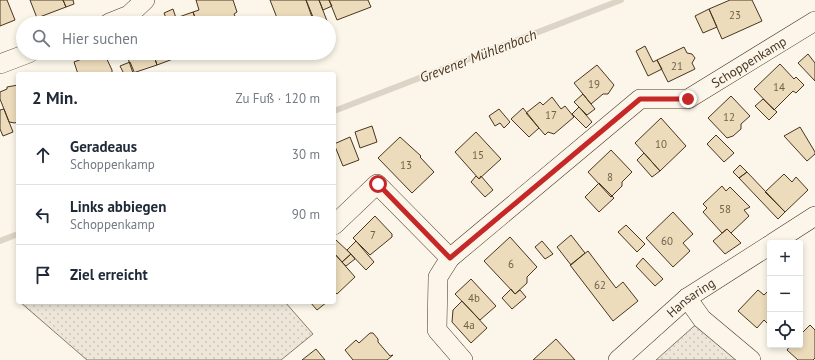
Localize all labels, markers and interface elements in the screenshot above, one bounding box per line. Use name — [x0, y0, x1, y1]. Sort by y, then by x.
house number: 23 — [729, 8, 741, 22]
search box — [16, 16, 336, 60]
water label: Grevener Mühlenbach — [417, 25, 539, 87]
icon: search — [30, 27, 52, 49]
text: Hier suchen — [62, 29, 138, 48]
street label: Schoppenkamp — [708, 33, 790, 92]
house number: 21 — [671, 59, 683, 73]
house number: 19 — [588, 77, 600, 91]
house number: 14 — [773, 80, 785, 94]
text: 2 Min. — [32, 87, 78, 109]
text: Zu Fuß · 120 m — [236, 90, 320, 107]
route end — [679, 90, 697, 108]
house number: 17 — [545, 108, 557, 122]
house number: 12 — [723, 110, 735, 124]
text: Geradeaus — [70, 137, 137, 156]
house number: 10 — [655, 137, 667, 151]
icon: ahead — [32, 144, 54, 166]
text: 30 m — [292, 146, 320, 163]
house number: 15 — [472, 148, 484, 162]
text: Schoppenkamp — [70, 156, 155, 173]
house number: 13 — [400, 158, 412, 172]
house number: 8 — [607, 170, 613, 184]
route start — [369, 175, 387, 193]
text: Links abbiegen — [70, 197, 166, 216]
house number: 58 — [719, 202, 731, 216]
icon: left — [32, 204, 54, 226]
text: 90 m — [292, 206, 320, 223]
text: Schoppenkamp — [70, 216, 155, 233]
house number: 7 — [370, 228, 376, 242]
house number: 60 — [661, 234, 673, 248]
map controls — [767, 240, 803, 348]
button: + — [767, 240, 803, 276]
house number: 6 — [508, 257, 514, 271]
icon: arrive — [32, 264, 54, 286]
text: Ziel erreicht — [70, 265, 148, 284]
street label: Hansaring — [663, 274, 718, 321]
button: − — [767, 276, 803, 312]
house number: 62 — [594, 278, 606, 292]
house number: 4b — [468, 291, 480, 305]
button: locate — [767, 312, 803, 348]
house number: 4a — [463, 318, 475, 332]

